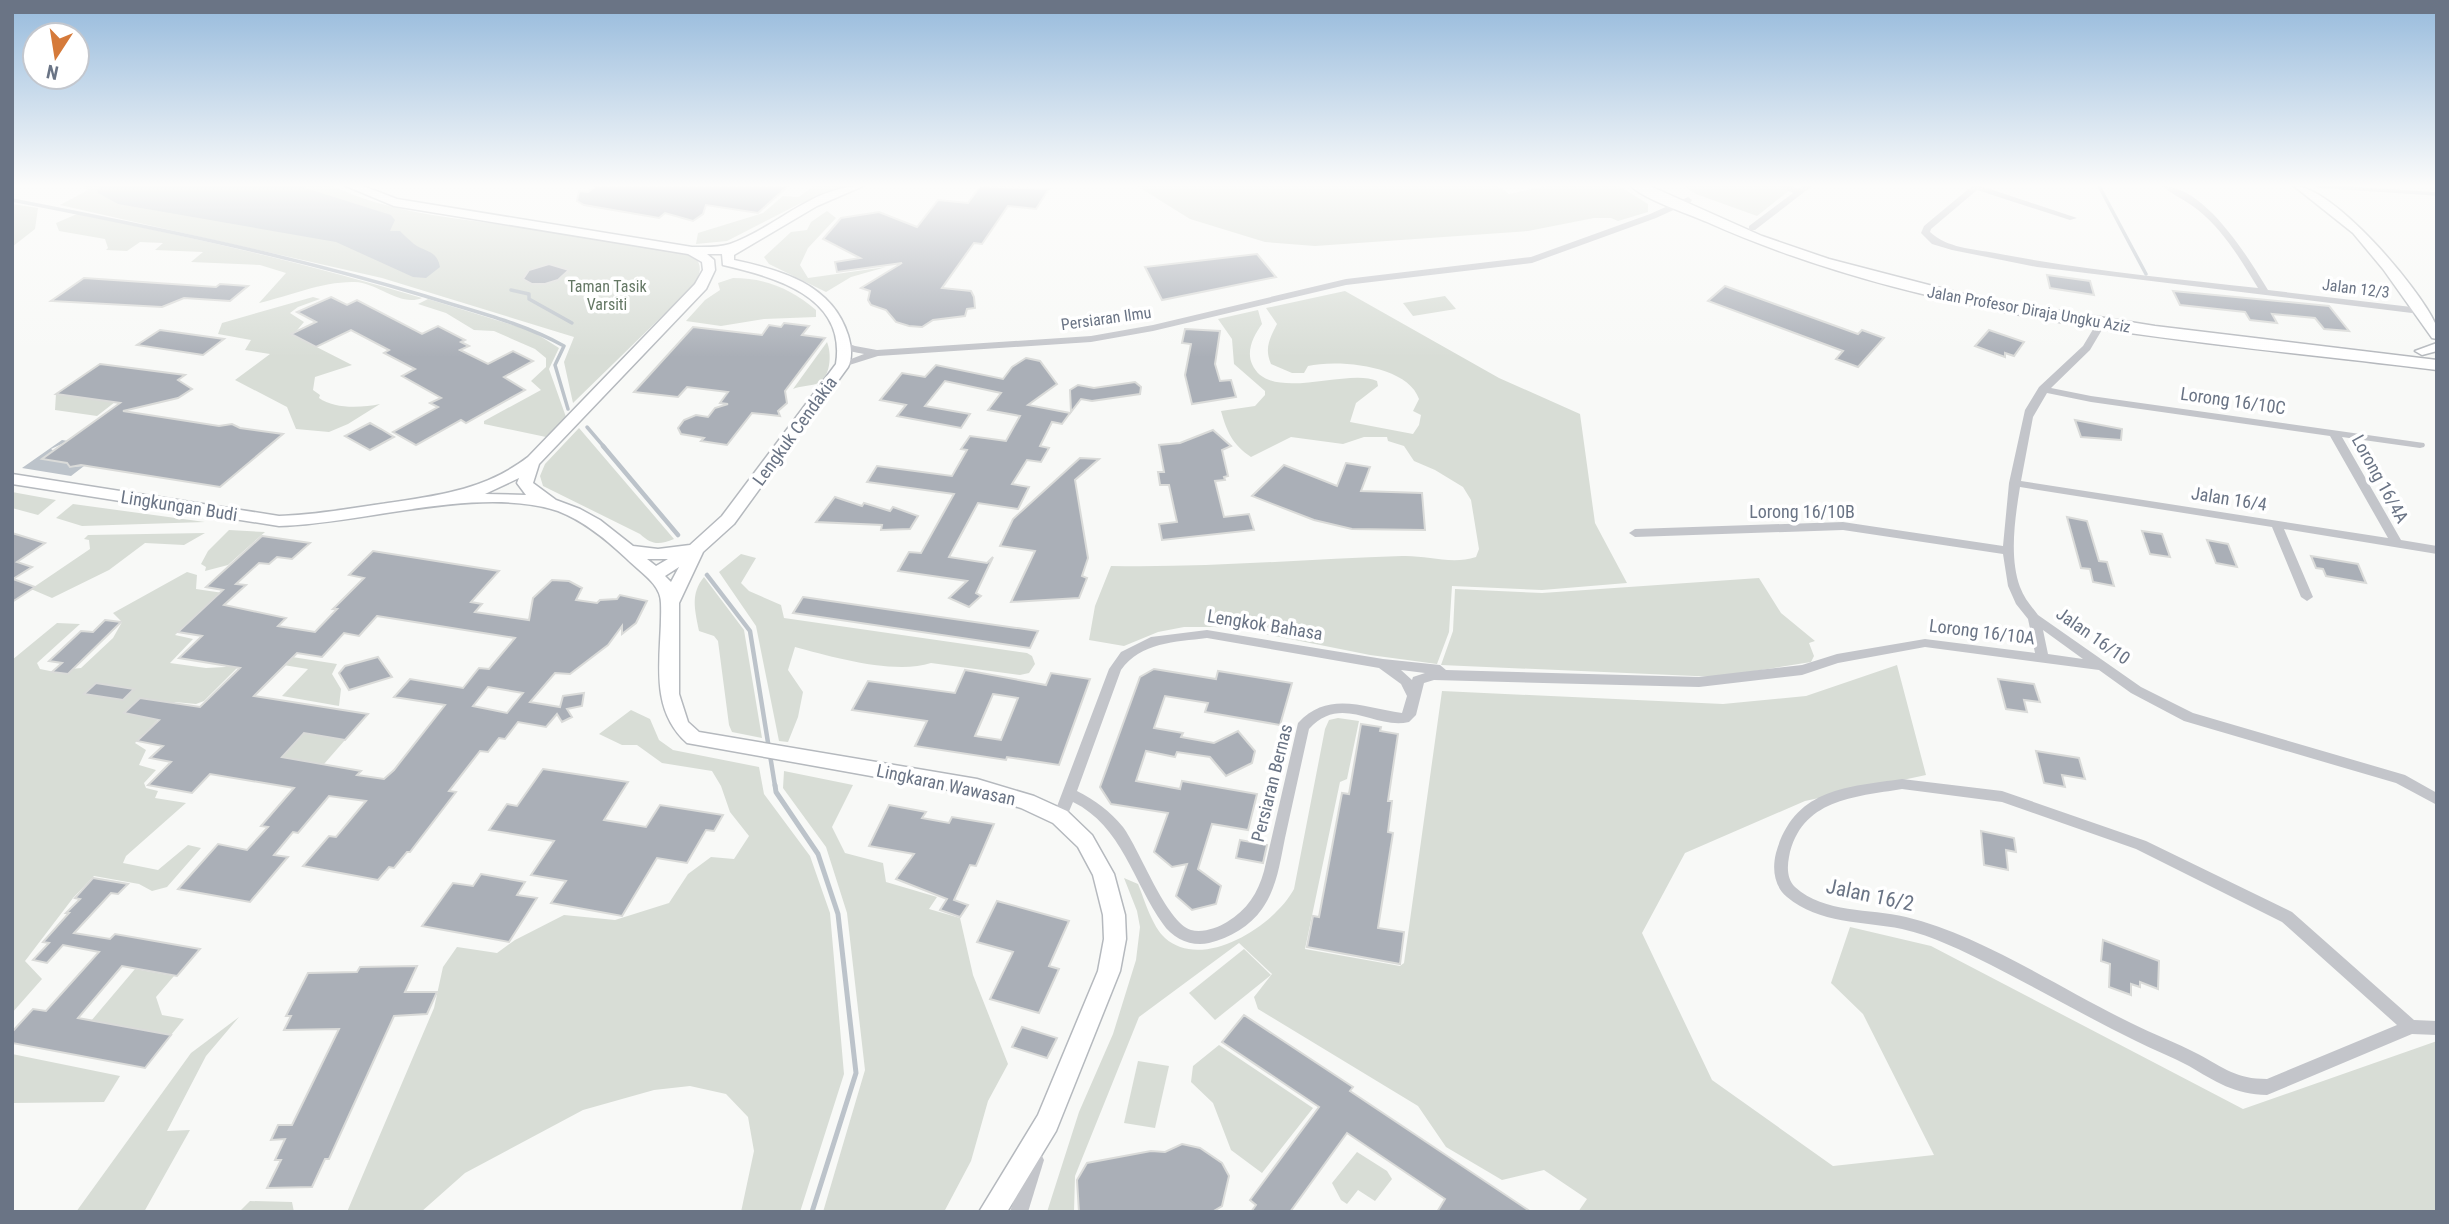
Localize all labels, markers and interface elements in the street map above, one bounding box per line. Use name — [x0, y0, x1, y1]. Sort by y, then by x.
north arrow — [21, 21, 91, 91]
text: N — [44, 60, 61, 85]
street label: Jalan 12/3 — [2321, 275, 2391, 302]
park label: Taman Tasik Varsiti — [567, 277, 647, 314]
street label: Jalan Profesor Diraja Ungku Aziz — [1926, 282, 2132, 337]
street label: Persiaran Ilmu — [1060, 303, 1152, 334]
street label: Lengkuk Cendakia — [748, 372, 841, 489]
street label: Lorong 16/10C — [2179, 383, 2287, 418]
street label: Lorong 16/4A — [2348, 431, 2414, 527]
street label: Jalan 16/4 — [2190, 482, 2268, 515]
street label: Lingkungan Budi — [119, 486, 239, 525]
street label: Lorong 16/10B — [1749, 501, 1855, 522]
street label: Jalan 16/10 — [2052, 603, 2134, 669]
street label: Lengkok Bahasa — [1206, 605, 1324, 644]
street label: Lorong 16/10A — [1928, 615, 2037, 648]
street label: Persiaran Bernas — [1247, 722, 1296, 844]
street label: Lingkaran Wawasan — [875, 760, 1018, 809]
street label: Jalan 16/2 — [1824, 874, 1916, 916]

